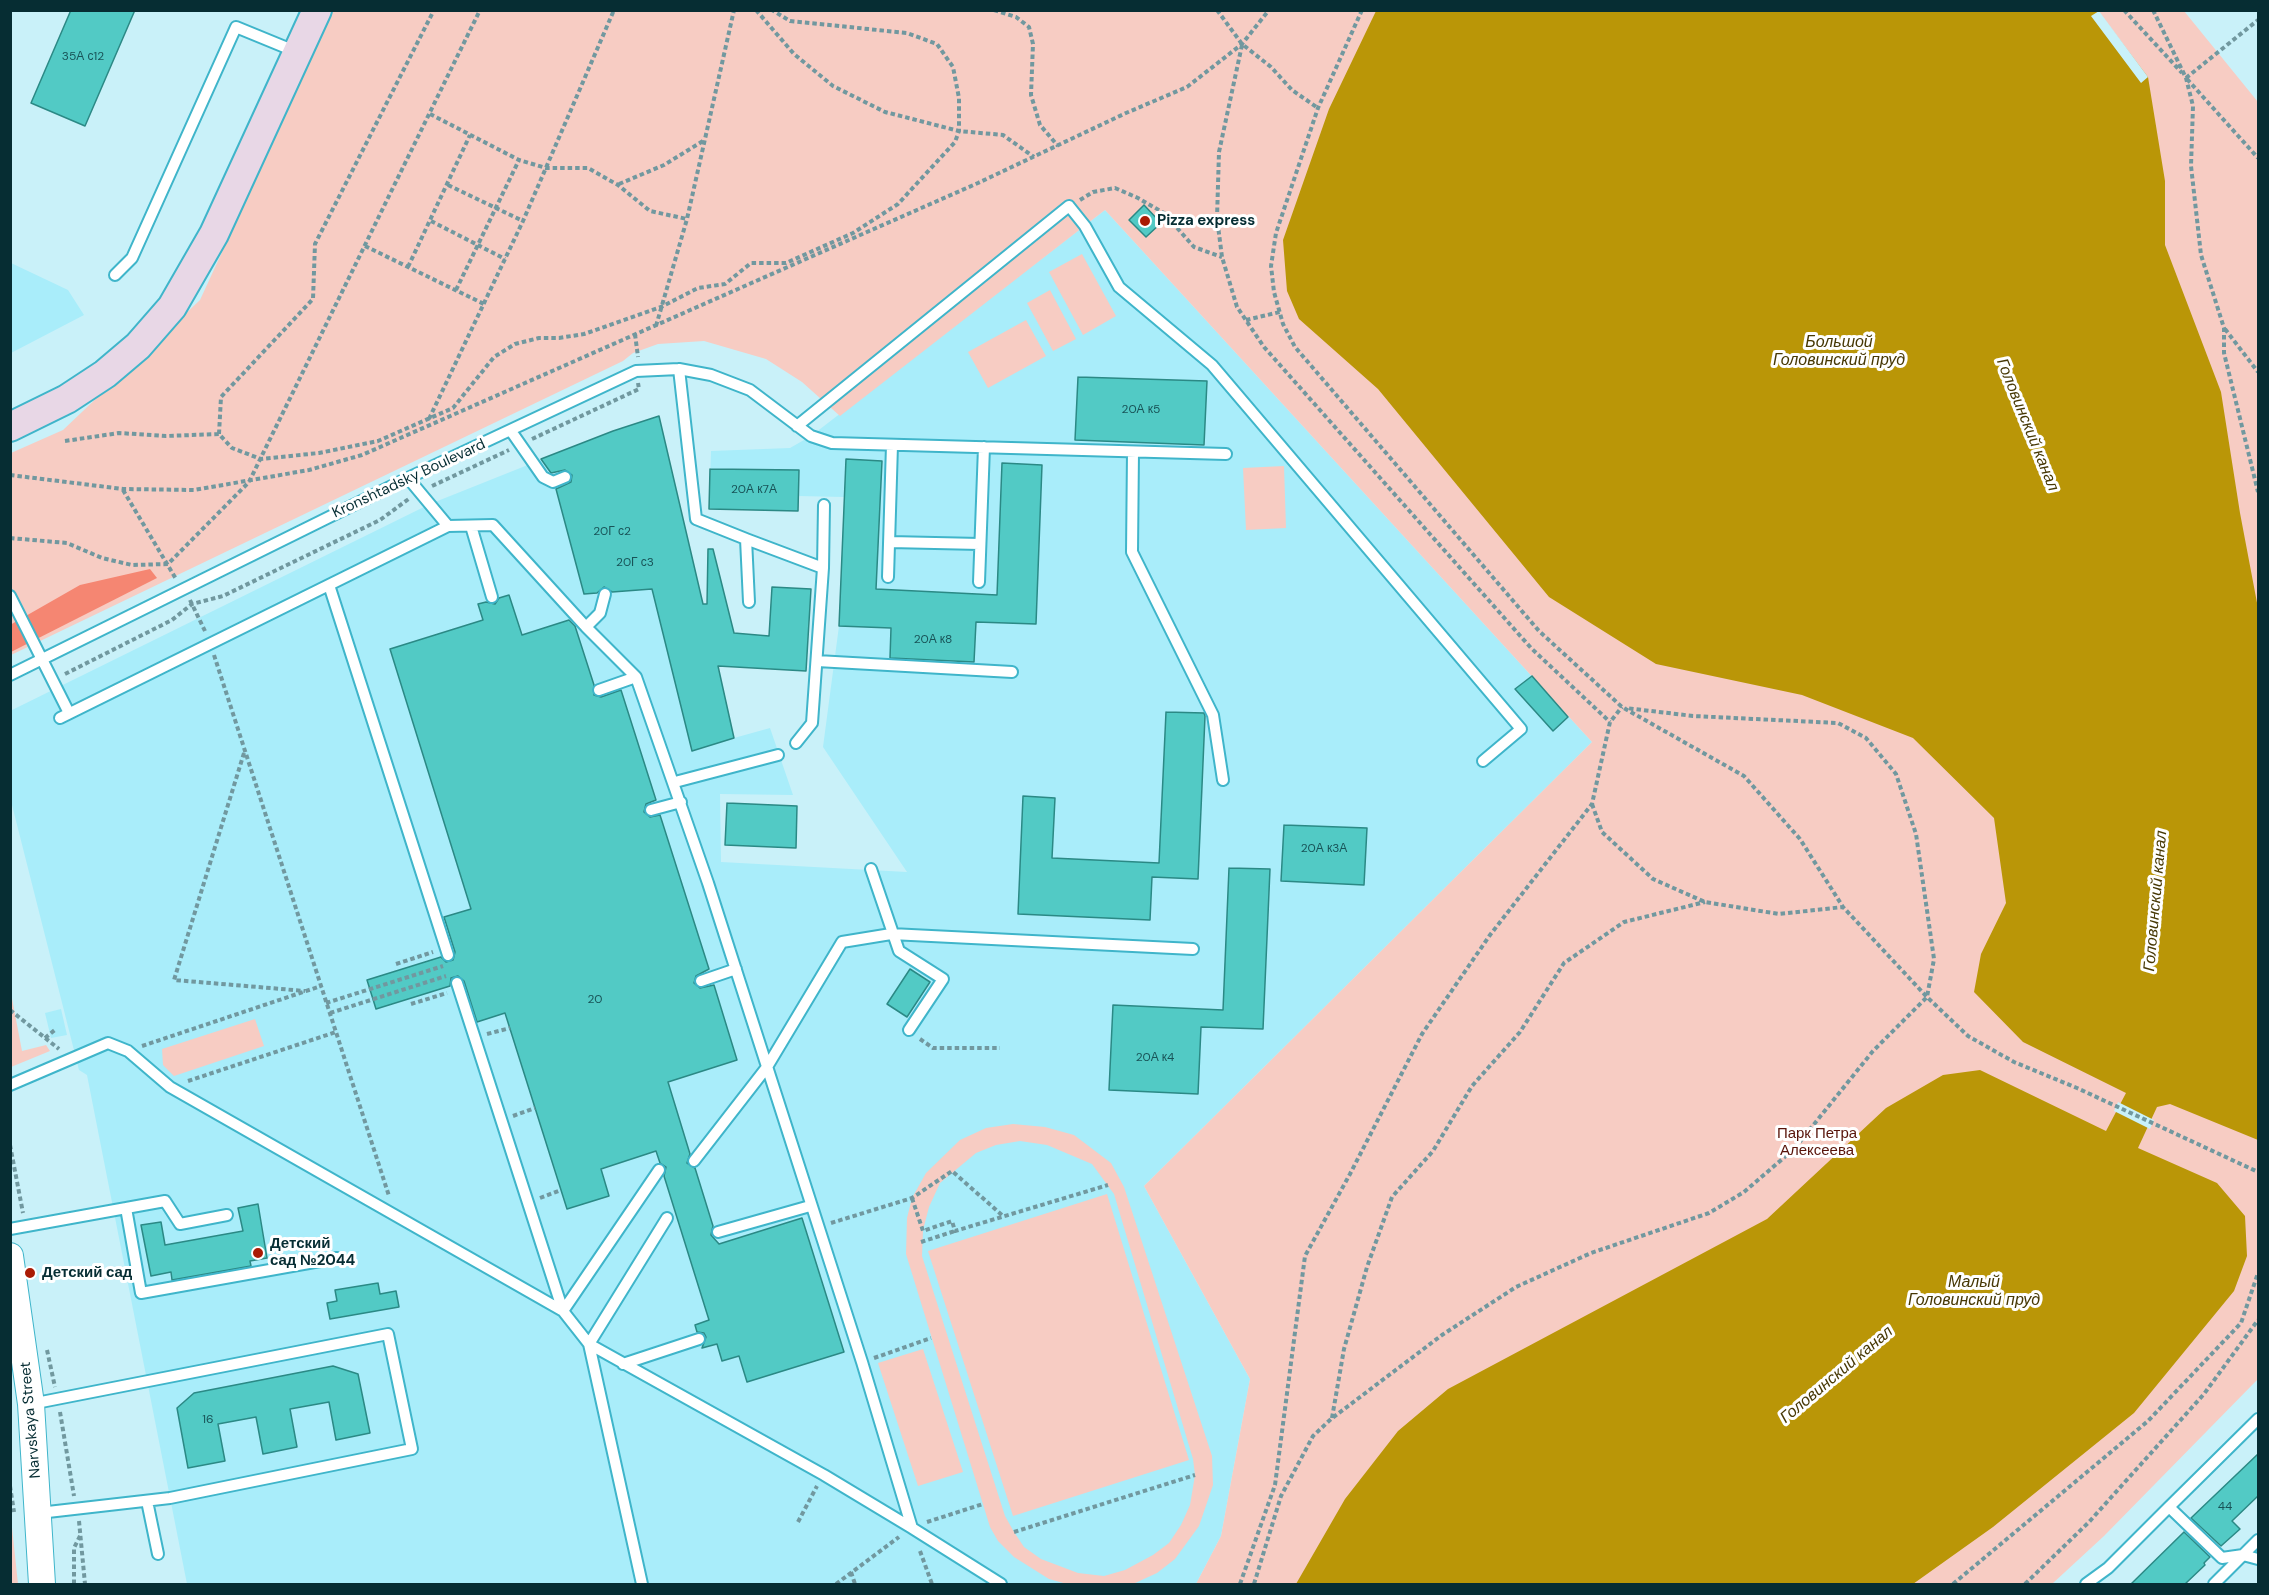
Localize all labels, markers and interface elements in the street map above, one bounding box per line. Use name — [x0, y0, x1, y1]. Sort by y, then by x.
house number: 35А с12 — [62, 50, 104, 64]
place label: Pizza express — [1157, 212, 1255, 230]
marker: Pizza express — [1138, 214, 1152, 228]
water label: Большой Головинский пруд — [1773, 333, 1905, 371]
water label: Головинский канал — [1992, 356, 2062, 494]
house number: 20А к5 — [1122, 403, 1160, 417]
street label: Kronshtadsky Boulevard — [330, 436, 488, 522]
house number: 20А к7А — [731, 483, 777, 497]
house number: 20Г с2 — [593, 525, 631, 539]
house number: 20Г с3 — [616, 556, 654, 570]
house number: 20А к8 — [914, 633, 952, 647]
water label: Головинский канал — [2140, 830, 2172, 972]
house number: 20А к3А — [1301, 842, 1347, 856]
house number: 20 — [588, 993, 602, 1007]
house number: 20А к4 — [1136, 1051, 1174, 1065]
park label: Парк Петра Алексеева — [1777, 1125, 1857, 1160]
place label: Детский сад №2044 — [270, 1235, 355, 1270]
marker: Детский сад №2044 — [251, 1246, 265, 1260]
place label: Детский сад — [42, 1264, 132, 1282]
marker: Детский сад — [23, 1266, 37, 1280]
water label: Малый Головинский пруд — [1908, 1273, 2040, 1311]
water label: Головинский канал — [1777, 1322, 1897, 1428]
street label: Narvskaya Street — [17, 1361, 45, 1479]
house number: 16 — [202, 1413, 214, 1427]
house number: 44 — [2218, 1500, 2232, 1514]

